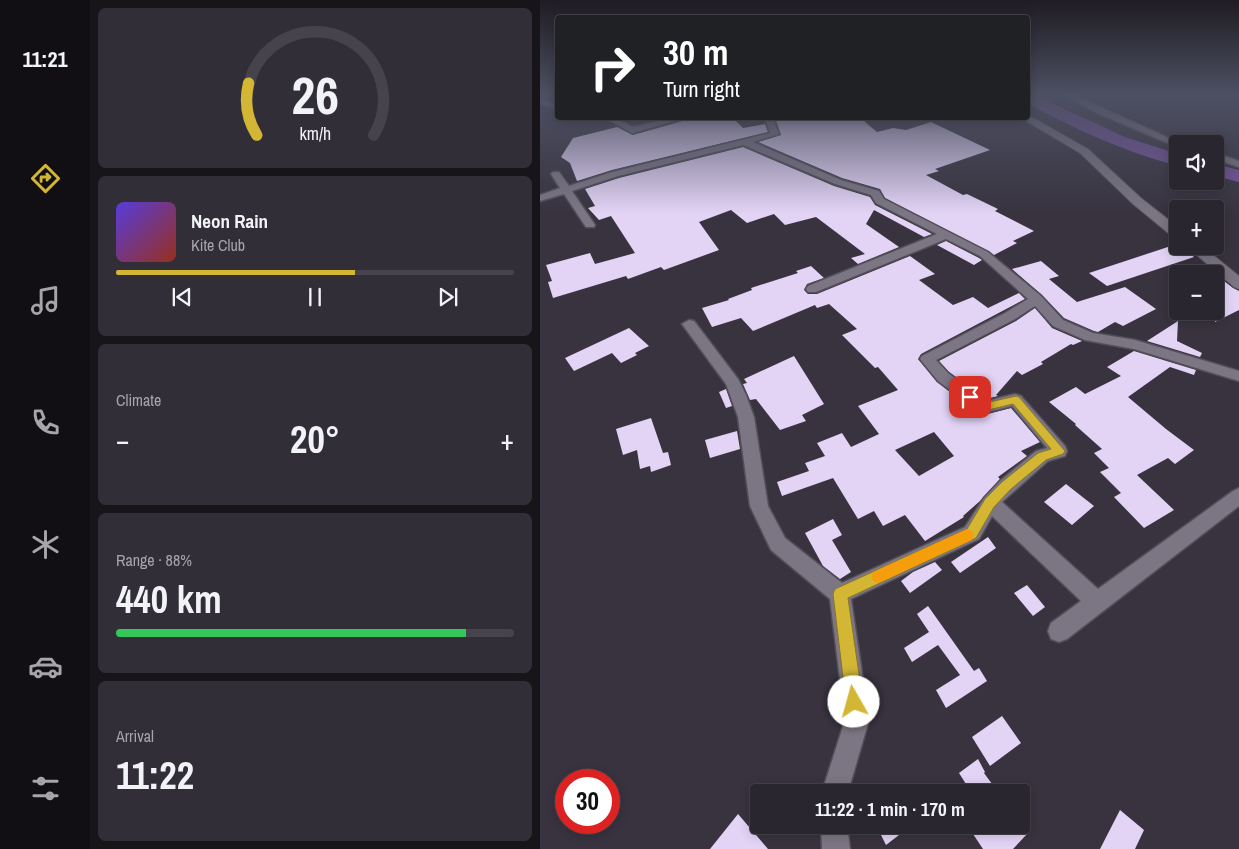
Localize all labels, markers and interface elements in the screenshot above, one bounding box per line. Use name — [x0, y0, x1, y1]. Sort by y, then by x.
text: 30 m — [663, 29, 728, 76]
icon: right — [580, 35, 645, 100]
text: 11:21 — [22, 44, 68, 74]
text: 26 — [291, 60, 339, 130]
text: Turn right — [663, 74, 740, 104]
text: km/h — [299, 122, 331, 146]
map controls — [1169, 135, 1224, 320]
button: sound — [1169, 135, 1224, 190]
icon: directions — [28, 161, 63, 196]
button: + — [1169, 200, 1224, 255]
text: Neon Rain — [191, 208, 268, 234]
text: Kite Club — [191, 234, 245, 256]
button: − — [1169, 265, 1224, 320]
icon: music — [28, 283, 63, 318]
icon: previous — [168, 283, 196, 311]
icon: pause — [301, 283, 329, 311]
icon: next — [434, 283, 462, 311]
pin — [949, 376, 991, 418]
icon: arrive — [956, 383, 984, 411]
text: Climate — [116, 389, 161, 411]
icon: phone — [28, 405, 63, 440]
text: 20° — [290, 414, 340, 465]
text: − — [116, 421, 129, 459]
text: + — [501, 421, 514, 459]
icon: climate — [28, 527, 63, 562]
text: Range · 88% — [116, 549, 192, 571]
text: 440 km — [116, 574, 222, 625]
icon: car — [28, 649, 63, 684]
position arrow — [827, 675, 879, 727]
text: Arrival — [116, 725, 154, 747]
text: 11:22 — [116, 750, 194, 801]
speed limit sign: 30 — [555, 769, 620, 834]
icon: filters — [28, 771, 63, 806]
text: 11:22 · 1 min · 170 m — [815, 796, 965, 822]

